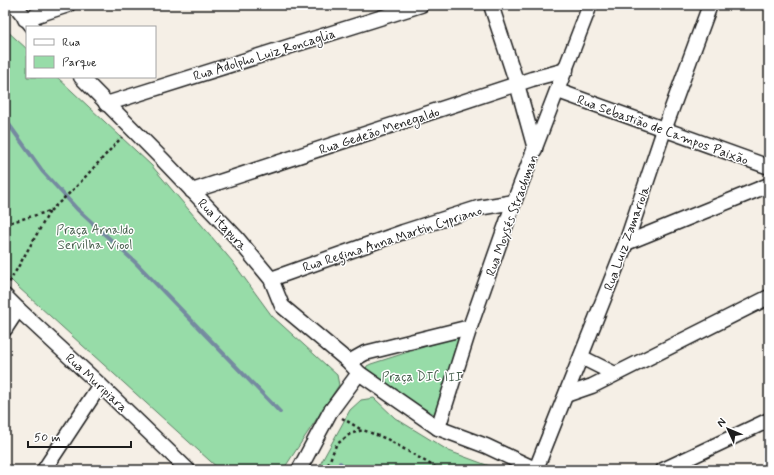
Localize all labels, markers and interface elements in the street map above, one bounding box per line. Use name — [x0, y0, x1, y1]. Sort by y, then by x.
legend — [26, 26, 156, 78]
street label: Rua Adolpho Luiz Roncaglia — [191, 26, 338, 86]
text: Rua — [62, 35, 80, 51]
text: Parque — [62, 55, 97, 71]
street label: Rua Sebastião de Campos Paixão — [575, 91, 751, 170]
street label: Rua Gedeão Menegaldo — [317, 104, 442, 160]
street label: Rua Moysés Strachman — [482, 152, 542, 279]
street label: Rua Luiz Zamariola — [601, 184, 654, 293]
street label: Rua Itapura — [193, 195, 251, 255]
street label: Rua Regina Anna Martin Cypriano — [301, 202, 485, 278]
park label: Praça Arnaldo Servilha Viool — [56, 222, 134, 254]
street label: Rua Muripiara — [61, 350, 131, 416]
park label: Praça DIC III — [381, 369, 463, 386]
north arrow — [708, 409, 748, 449]
text: N — [714, 415, 729, 430]
scale bar — [28, 423, 131, 449]
text: 50 m — [34, 430, 61, 446]

